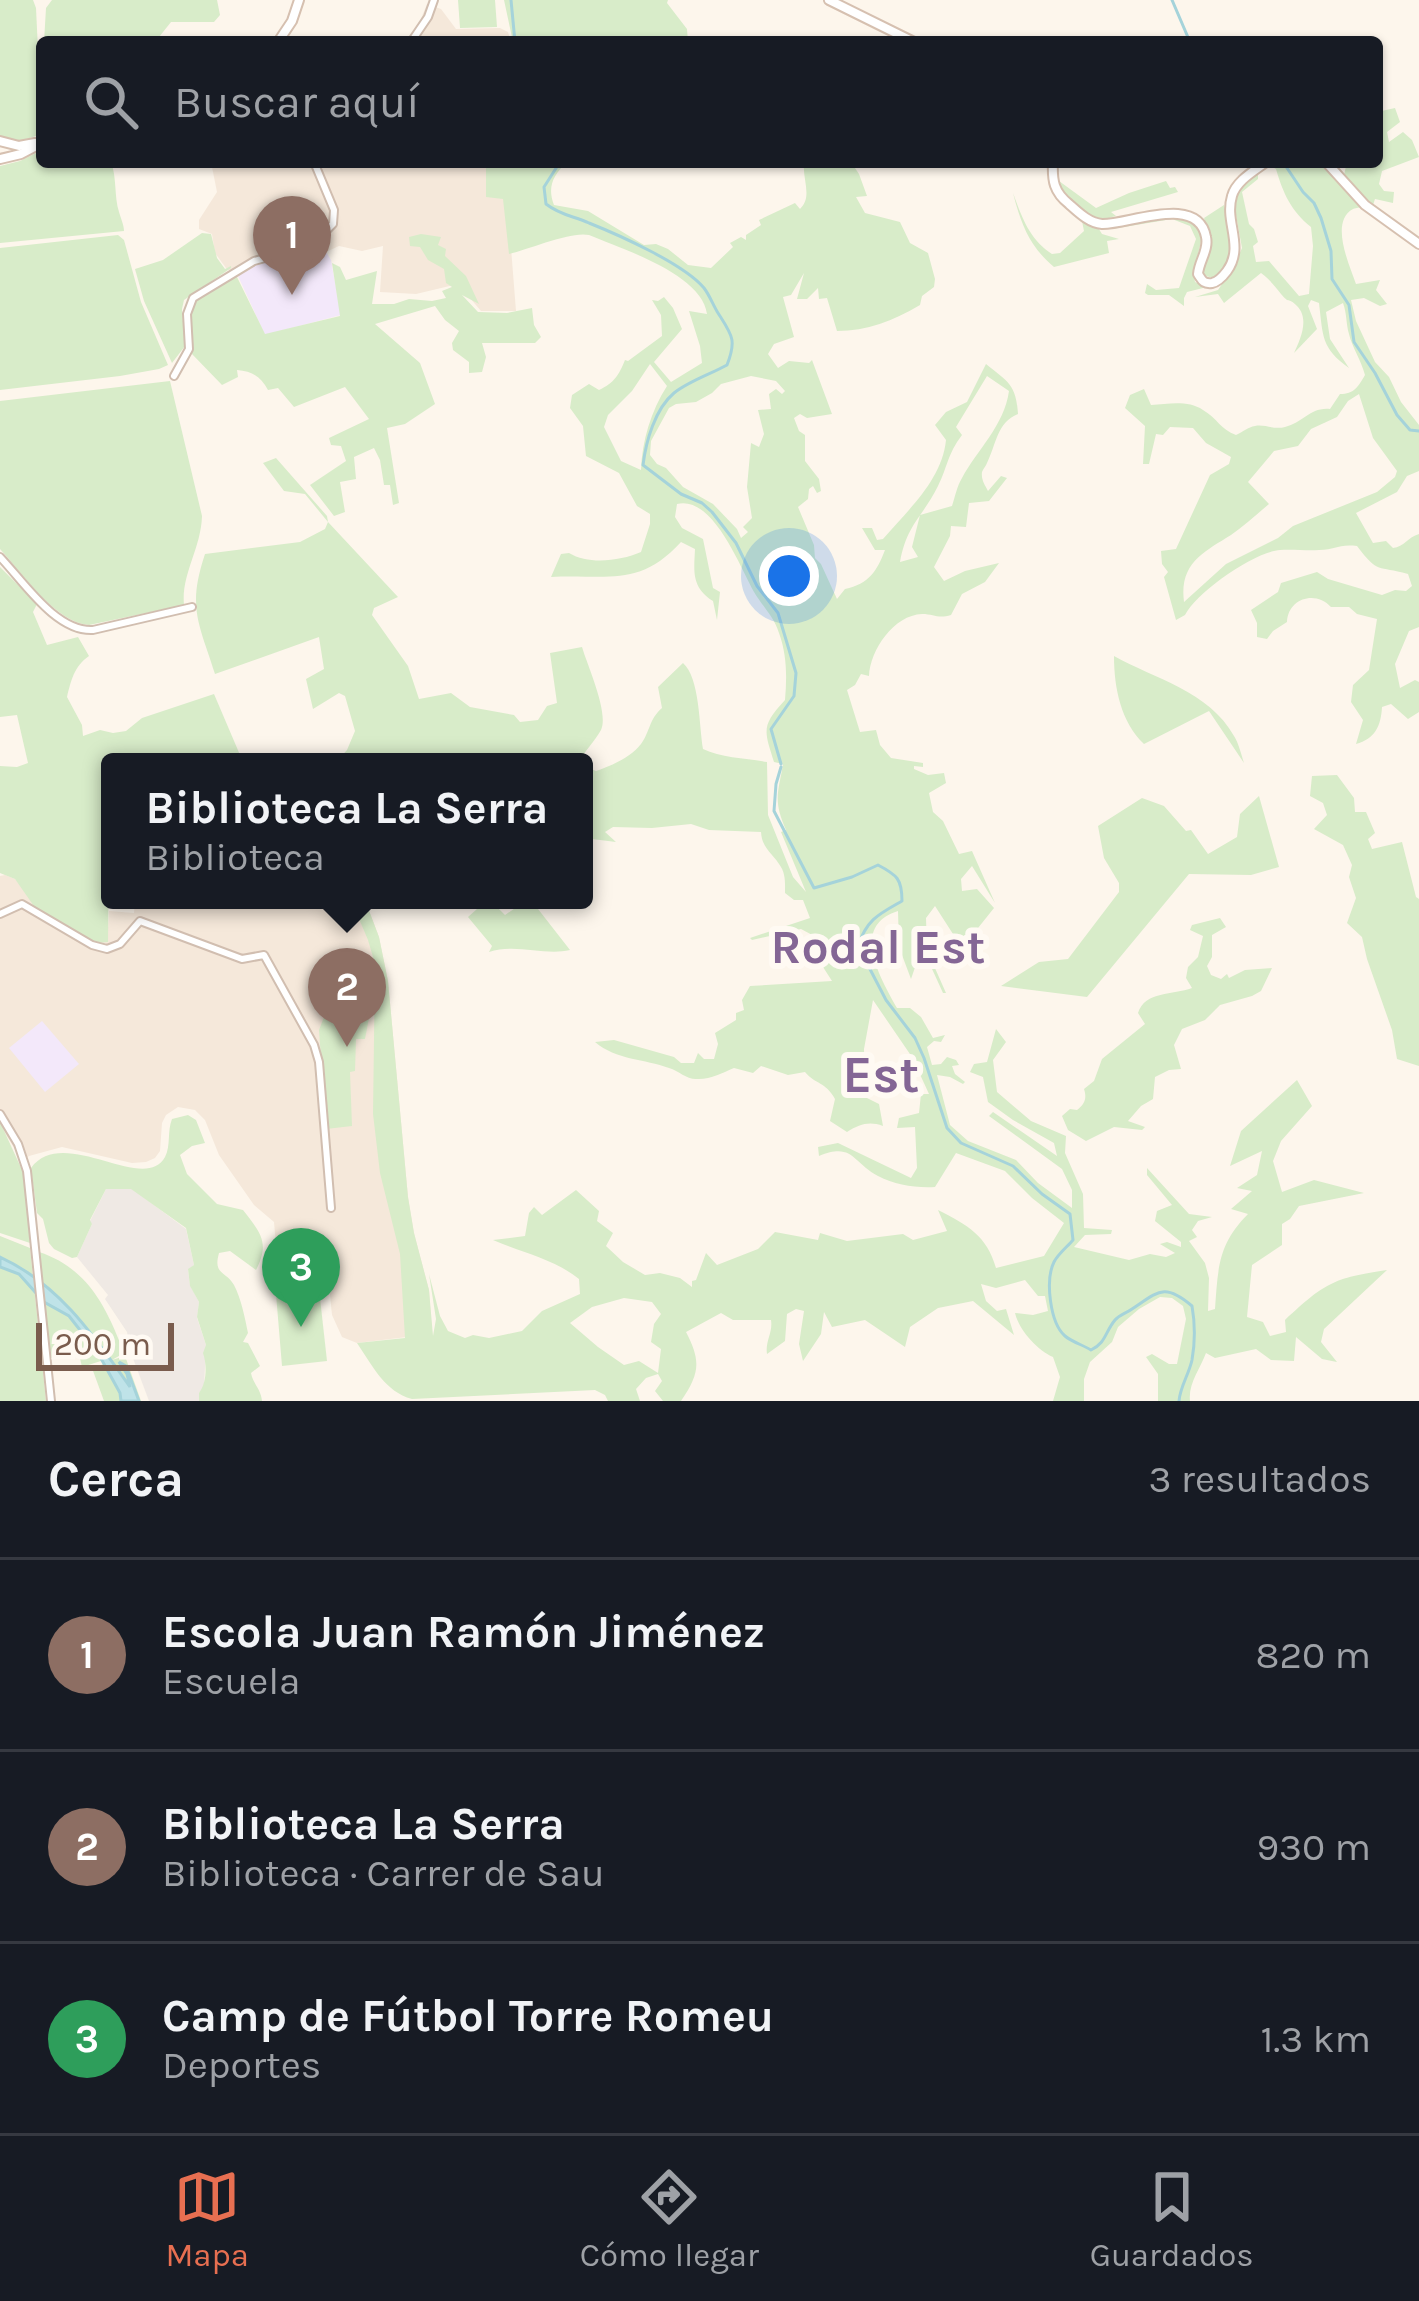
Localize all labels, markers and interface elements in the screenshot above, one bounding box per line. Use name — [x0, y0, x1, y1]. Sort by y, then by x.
search box — [36, 36, 1383, 168]
icon: search — [78, 69, 144, 135]
text: Buscar aquí — [174, 76, 420, 128]
pin: 1 — [253, 196, 331, 295]
your location — [759, 546, 819, 606]
popup — [101, 753, 593, 909]
text: Biblioteca La Serra — [146, 782, 548, 834]
text: Biblioteca — [146, 834, 325, 880]
district label: Rodal Est — [771, 919, 985, 975]
pin: 2 — [308, 948, 386, 1047]
district label: Est — [843, 1045, 919, 1105]
pin: 3 — [262, 1228, 340, 1327]
scale bar — [36, 1317, 174, 1370]
text: 200 m — [54, 1325, 151, 1363]
text: Cerca — [48, 1449, 184, 1509]
text: 3 resultados — [1149, 1456, 1371, 1502]
text: Escola Juan Ramón Jiménez — [162, 1606, 765, 1658]
text: 1 — [80, 1632, 94, 1678]
text: 820 m — [1256, 1632, 1371, 1678]
text: Escuela — [162, 1658, 301, 1704]
text: Biblioteca La Serra — [162, 1798, 565, 1850]
text: 2 — [75, 1824, 99, 1870]
text: 930 m — [1256, 1824, 1371, 1870]
text: Biblioteca · Carrer de Sau — [162, 1850, 605, 1896]
text: Camp de Fútbol Torre Romeu — [162, 1990, 774, 2042]
text: 3 — [75, 2016, 99, 2062]
text: 1.3 km — [1260, 2016, 1371, 2062]
text: Deportes — [162, 2042, 321, 2088]
tab: Mapa — [165, 2164, 249, 2274]
tab: Cómo llegar — [580, 2164, 759, 2274]
tab: Guardados — [1090, 2164, 1254, 2274]

